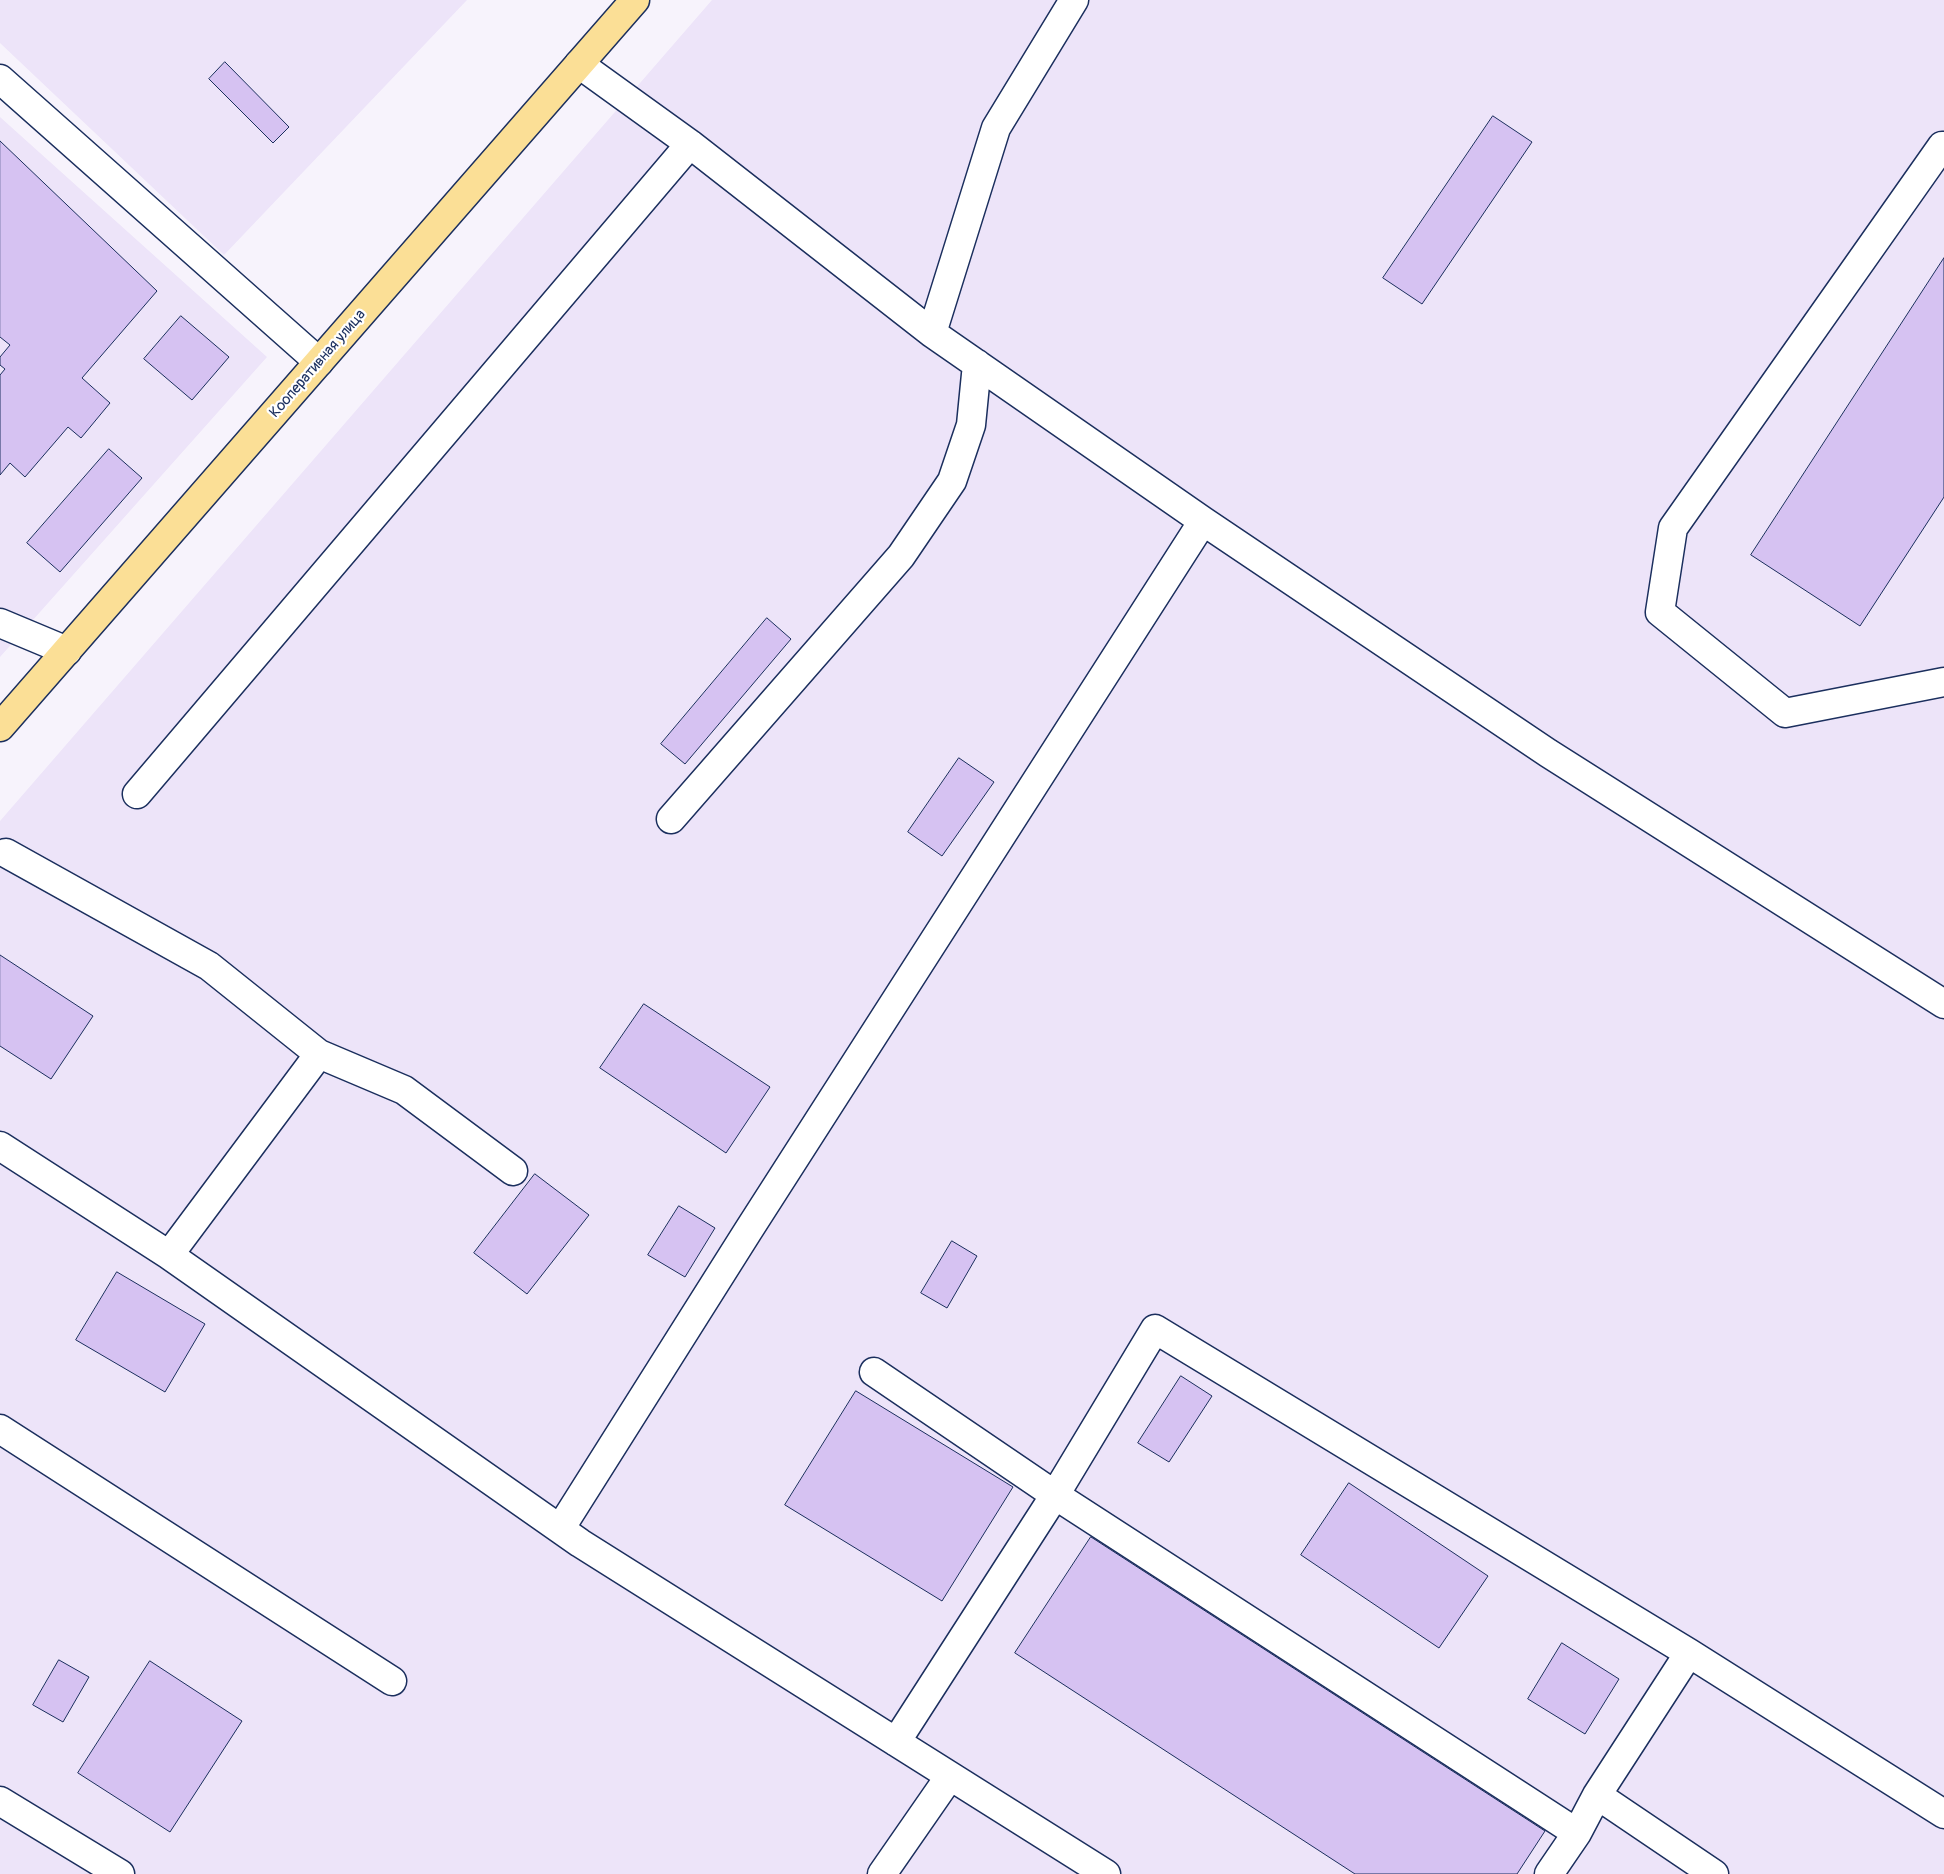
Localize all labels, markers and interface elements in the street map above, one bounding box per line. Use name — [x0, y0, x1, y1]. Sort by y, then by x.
street label: Кооперативная улица — [266, 306, 370, 422]

